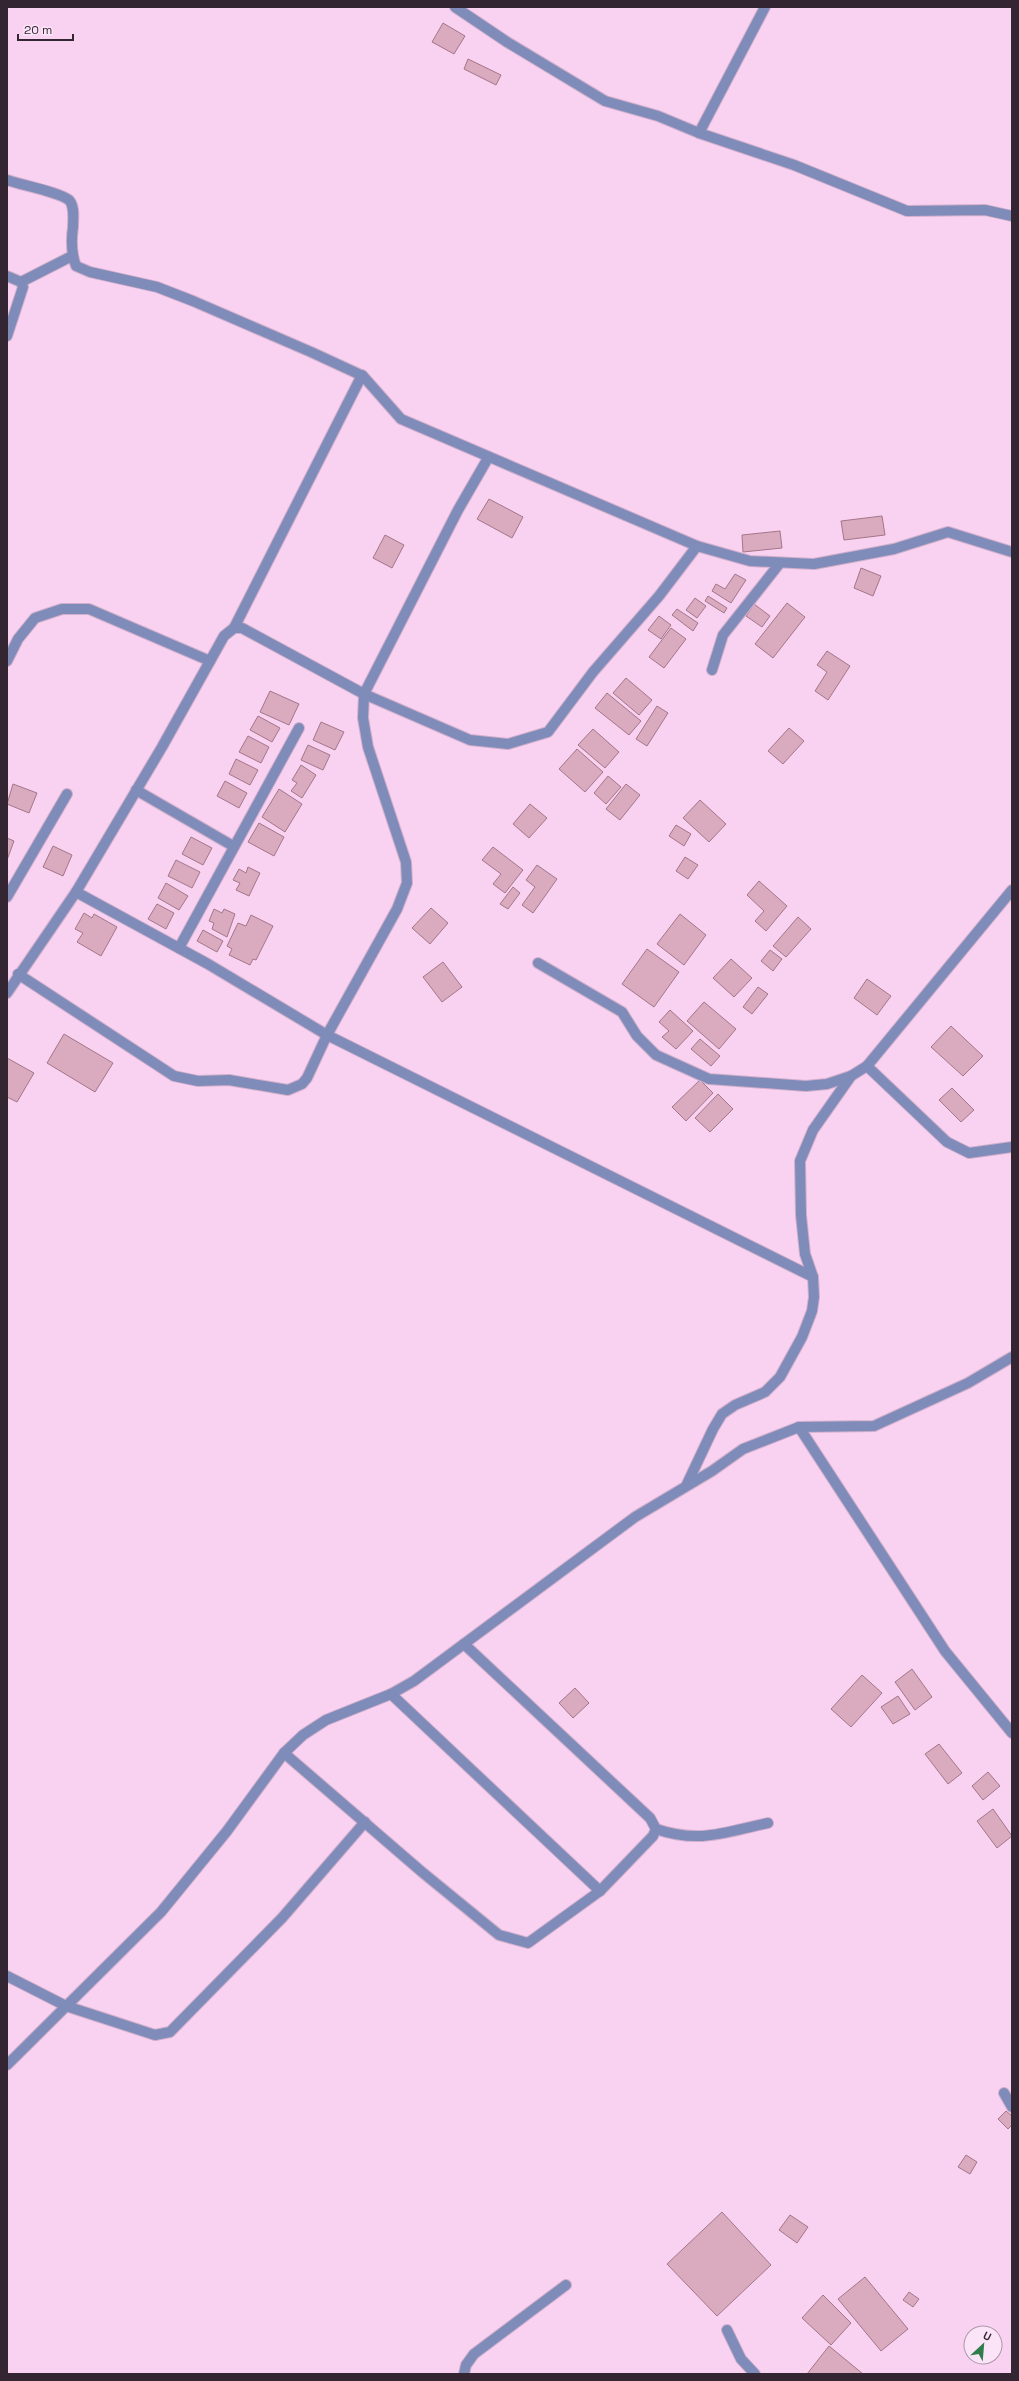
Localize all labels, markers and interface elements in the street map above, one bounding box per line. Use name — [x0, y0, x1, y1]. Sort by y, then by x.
scale bar — [18, 16, 73, 42]
text: 20 m — [24, 22, 52, 38]
north arrow — [963, 2325, 1003, 2365]
text: U — [981, 2328, 994, 2344]

